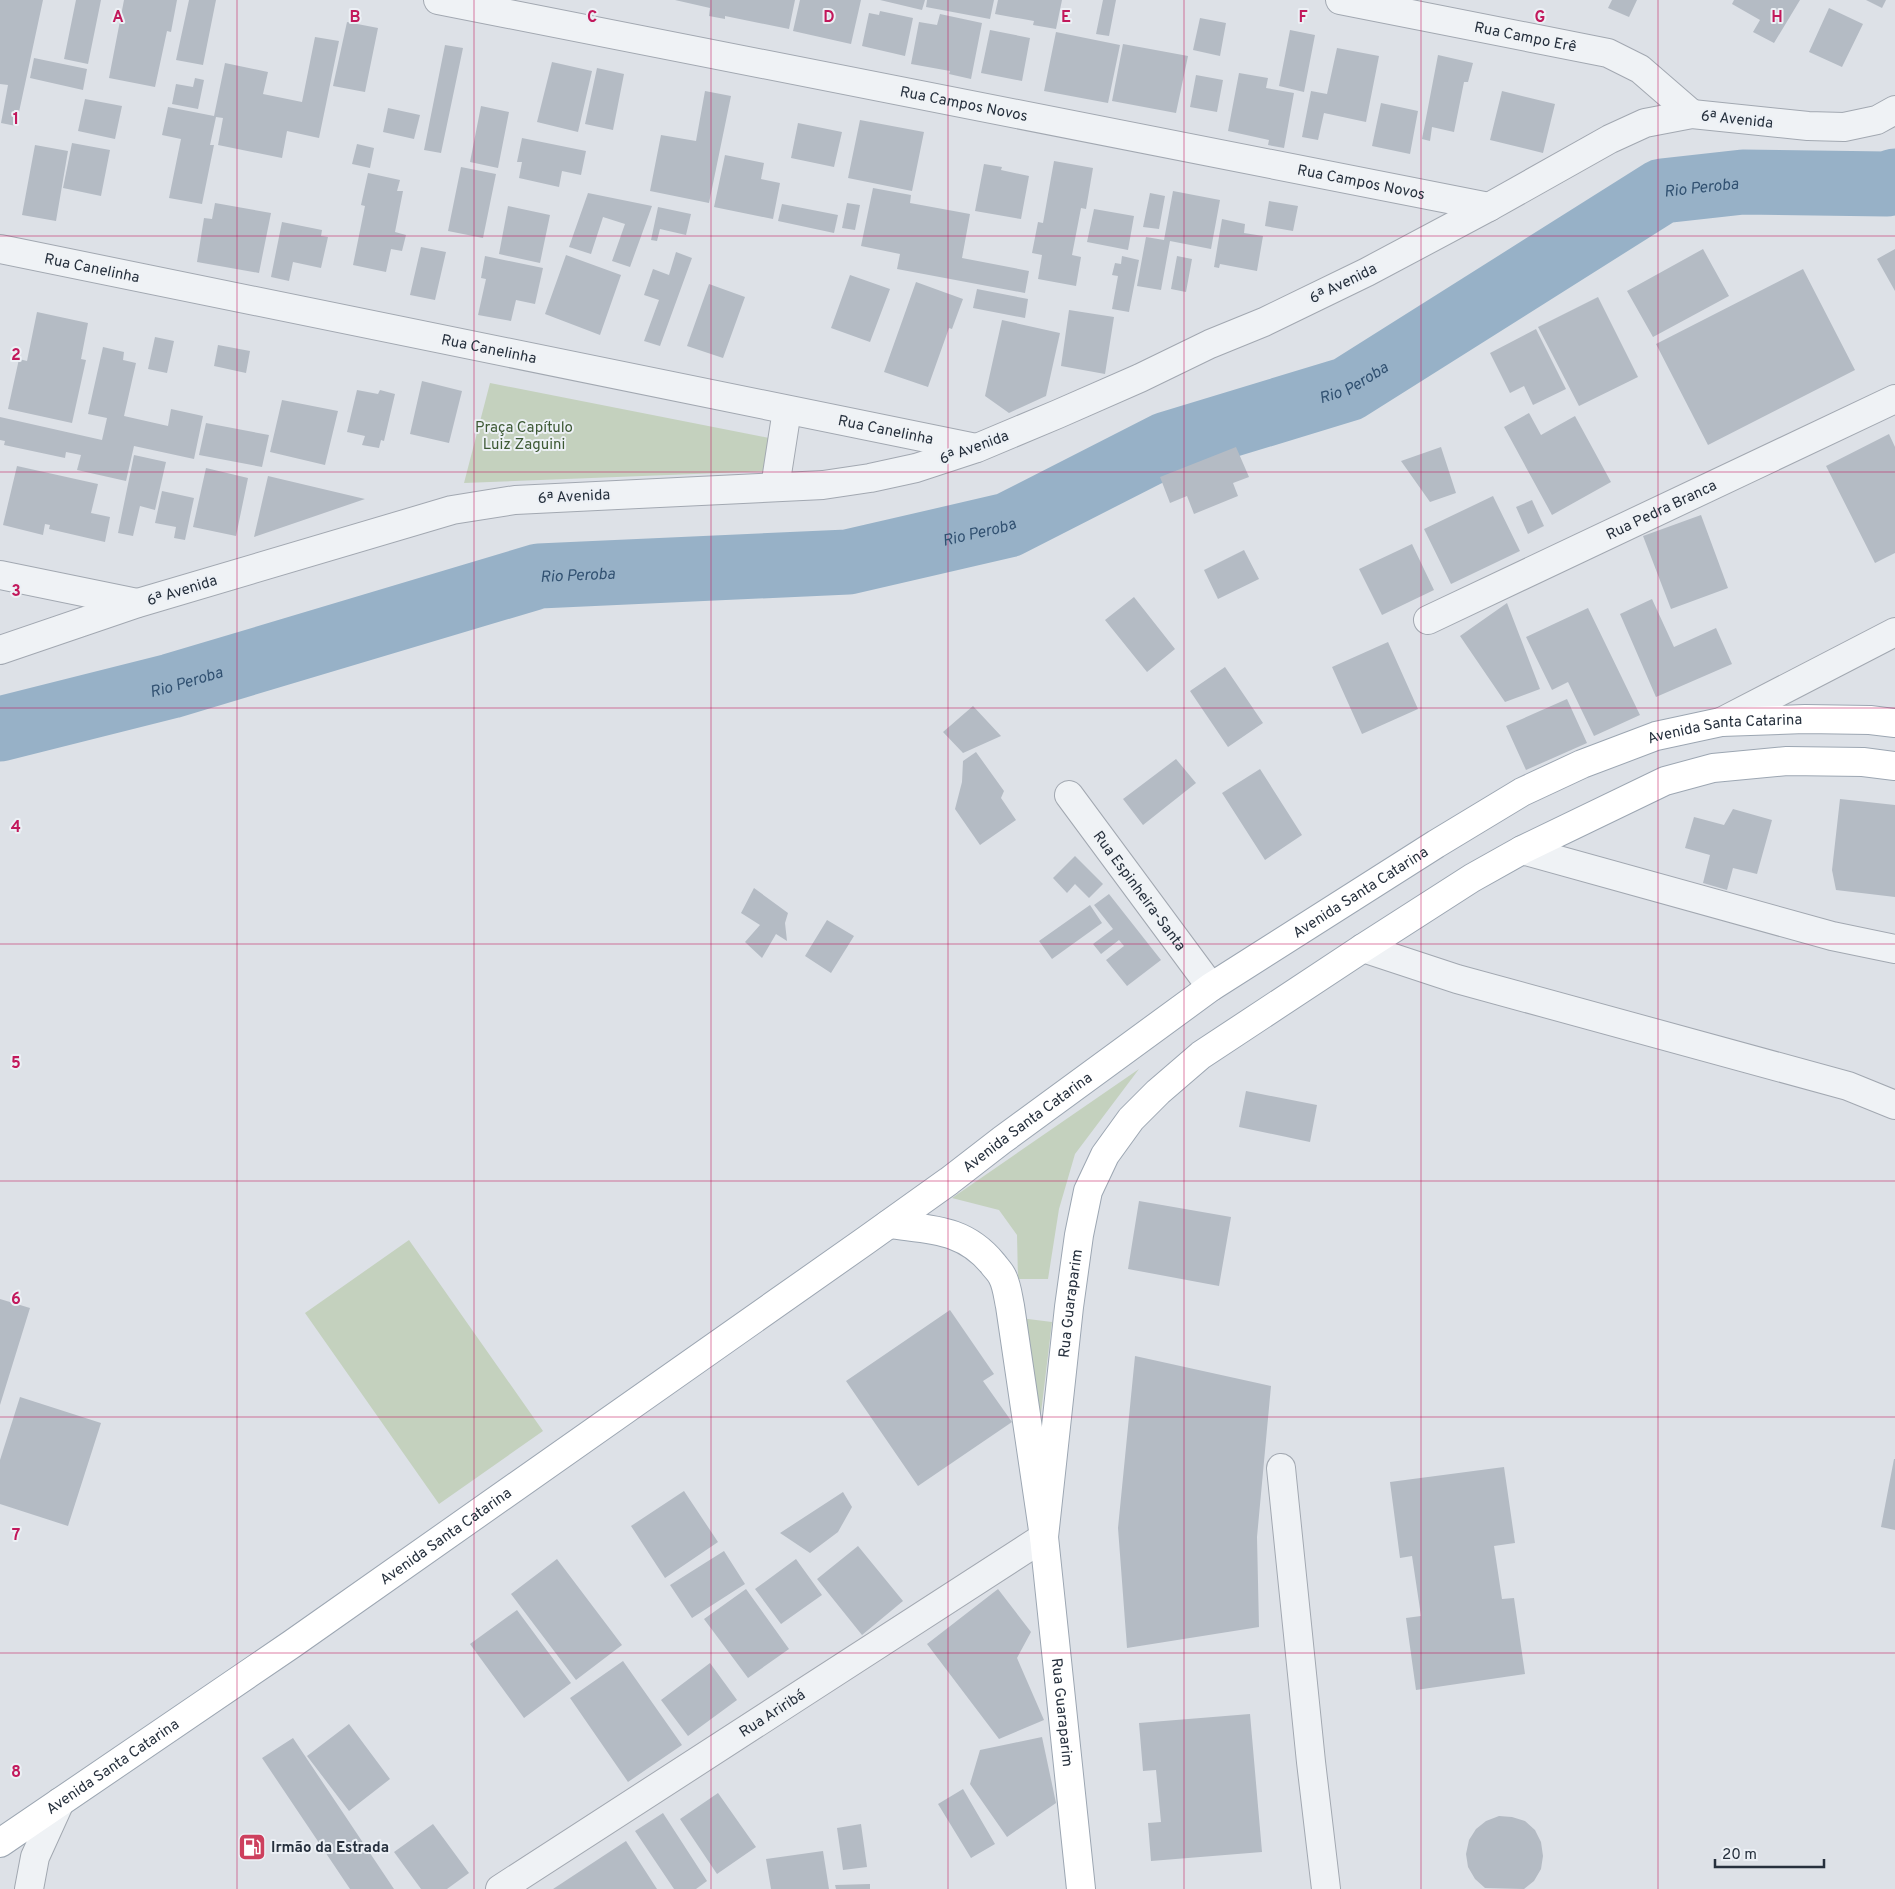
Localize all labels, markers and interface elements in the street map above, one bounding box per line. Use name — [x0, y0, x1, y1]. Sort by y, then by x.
text: A — [112, 8, 124, 28]
text: B — [349, 8, 361, 28]
text: C — [587, 8, 597, 28]
text: D — [823, 8, 835, 28]
text: E — [1061, 8, 1071, 28]
text: F — [1298, 8, 1308, 28]
text: G — [1535, 8, 1545, 28]
text: H — [1771, 8, 1783, 28]
street label: Rua Campo Erê — [1472, 19, 1578, 58]
street label: Rua Campos Novos — [898, 83, 1029, 127]
street label: 6ª Avenida — [1700, 107, 1774, 134]
text: 1 — [13, 110, 19, 130]
street label: Rua Campos Novos — [1295, 161, 1426, 205]
water label: Rio Peroba — [1663, 174, 1740, 203]
street label: Rua Canelinha — [42, 250, 141, 288]
street label: 6ª Avenida — [1307, 260, 1380, 309]
street label: Rua Canelinha — [439, 331, 538, 369]
text: 2 — [11, 346, 21, 366]
water label: Rio Peroba — [1317, 358, 1393, 409]
street label: Rua Canelinha — [836, 412, 935, 450]
park label: Praça Capítulo Luiz Zaguini — [475, 419, 573, 455]
street label: 6ª Avenida — [937, 427, 1012, 470]
street label: Rua Pedra Branca — [1603, 477, 1720, 545]
street label: 6ª Avenida — [537, 486, 611, 509]
water label: Rio Peroba — [940, 514, 1021, 552]
water label: Rio Peroba — [540, 565, 616, 588]
street label: 6ª Avenida — [145, 572, 220, 611]
text: 3 — [11, 582, 21, 602]
water label: Rio Peroba — [148, 663, 226, 703]
street label: Avenida Santa Catarina — [1645, 711, 1803, 749]
text: 4 — [11, 818, 21, 838]
street label: Rua Espinheira-Santa — [1088, 828, 1189, 955]
street label: Avenida Santa Catarina — [1290, 843, 1432, 943]
text: 5 — [11, 1054, 21, 1074]
street label: Avenida Santa Catarina — [960, 1069, 1097, 1178]
street label: Rua Guaraparim — [1056, 1248, 1088, 1359]
text: 6 — [11, 1290, 21, 1310]
street label: Avenida Santa Catarina — [377, 1484, 516, 1590]
text: 7 — [12, 1526, 20, 1546]
street label: Rua Guaraparim — [1046, 1657, 1076, 1768]
street label: Rua Ariribá — [736, 1686, 809, 1743]
street label: Avenida Santa Catarina — [43, 1716, 183, 1820]
text: 8 — [11, 1763, 21, 1783]
fuel station icon: Irmão da Estrada — [237, 1832, 267, 1862]
scale bar — [1715, 1836, 1824, 1868]
place label: Irmão da Estrada — [271, 1839, 389, 1858]
text: 20 m — [1722, 1846, 1757, 1865]

